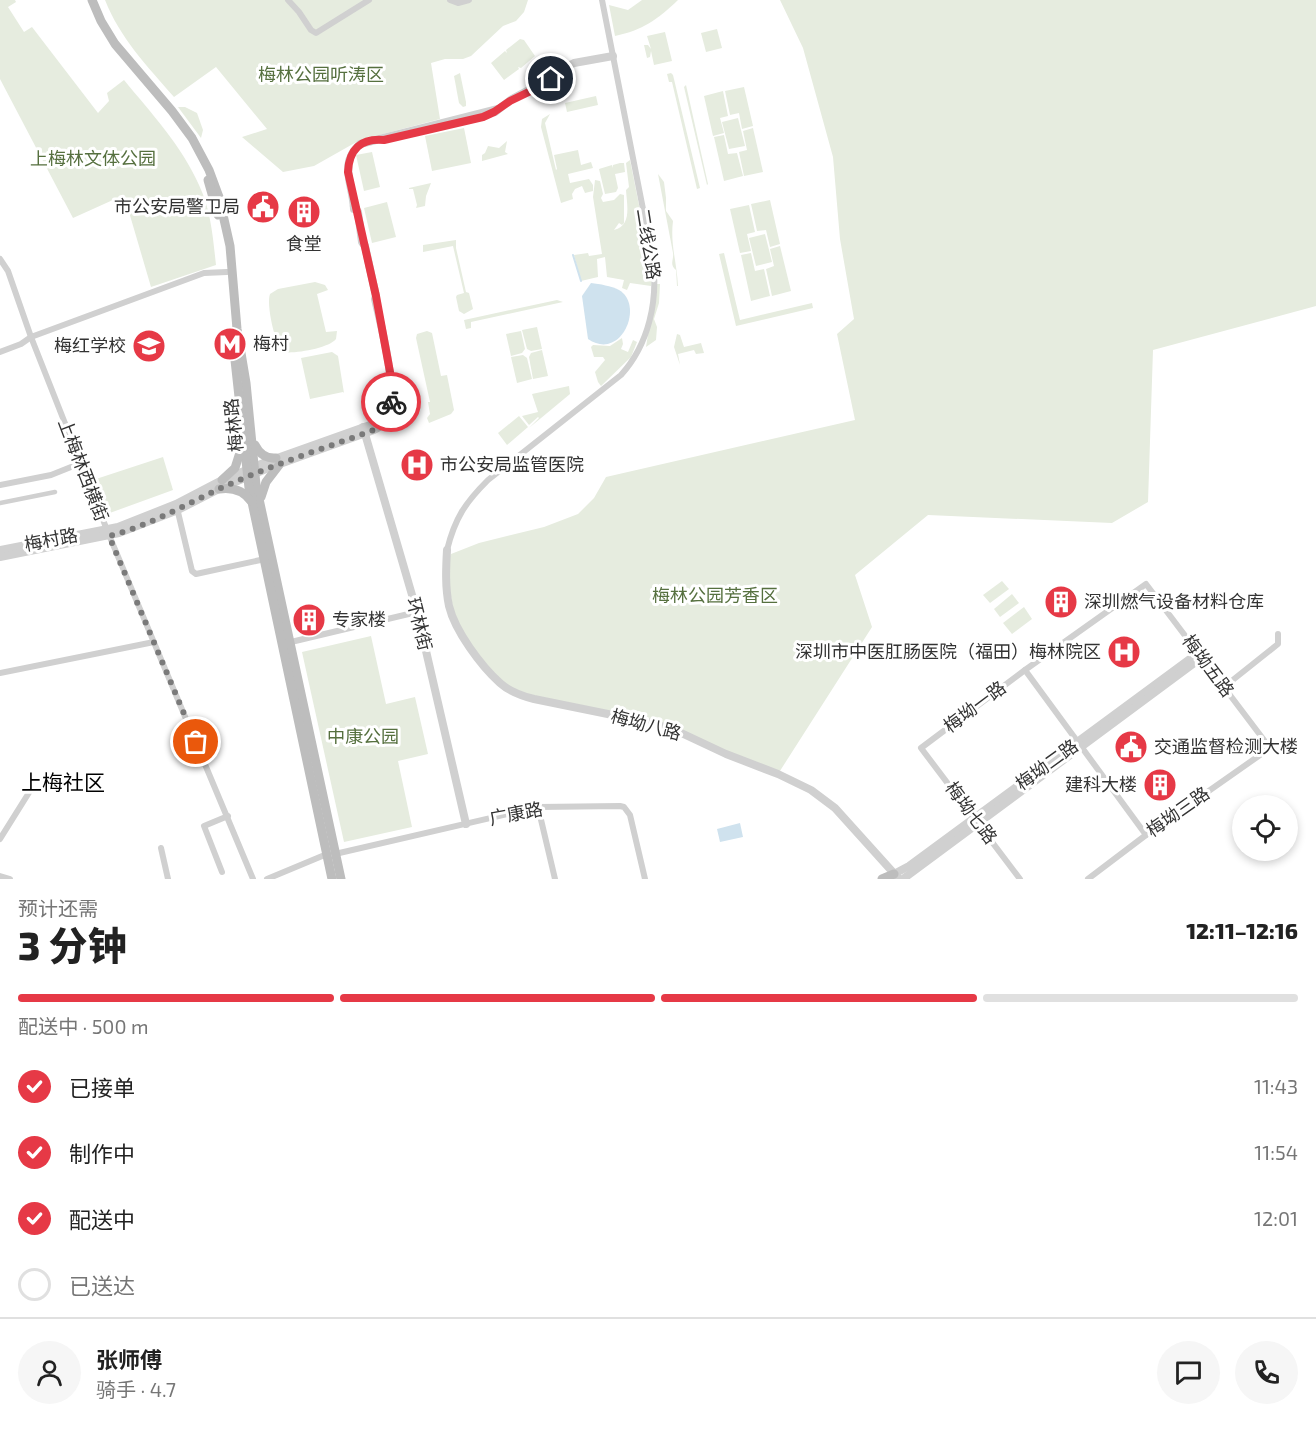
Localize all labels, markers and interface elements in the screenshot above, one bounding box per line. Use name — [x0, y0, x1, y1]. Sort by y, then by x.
pin — [525, 53, 576, 104]
icon: home — [534, 62, 567, 95]
park label: 梅林公园听涛区 — [258, 63, 384, 85]
park label: 上梅林文体公园 — [30, 147, 156, 169]
public building icon: 市公安局警卫局 — [245, 189, 281, 225]
building icon: 食堂 — [286, 194, 322, 230]
place label: 市公安局警卫局 — [114, 195, 240, 217]
street label: 二线公路 — [632, 207, 665, 281]
place label: 食堂 — [286, 232, 322, 254]
metro station icon: 梅村 — [212, 326, 248, 362]
school or university icon: 梅红学校 — [131, 328, 167, 364]
place label: 梅村 — [253, 332, 289, 354]
place label: 梅红学校 — [54, 334, 126, 356]
courier — [361, 372, 421, 432]
icon: bike — [375, 386, 408, 419]
street label: 梅林路 — [219, 397, 247, 453]
street label: 上梅林西横街 — [54, 415, 114, 524]
hospital icon: 市公安局监管医院 — [399, 447, 435, 483]
place label: 市公安局监管医院 — [440, 453, 584, 475]
street label: 梅村路 — [22, 523, 79, 555]
park label: 梅林公园芳香区 — [652, 584, 778, 606]
building icon: 深圳燃气设备材料仓库 — [1043, 584, 1079, 620]
place label: 深圳燃气设备材料仓库 — [1084, 590, 1264, 612]
street label: 环林街 — [403, 595, 437, 653]
building icon: 专家楼 — [291, 602, 327, 638]
place label: 专家楼 — [332, 608, 386, 630]
street label: 梅坳五路 — [1178, 630, 1239, 701]
hospital icon: 深圳市中医肛肠医院（福田）梅林院区 — [1106, 634, 1142, 670]
place label: 深圳市中医肛肠医院（福田）梅林院区 — [795, 640, 1101, 662]
street label: 梅坳一路 — [939, 676, 1010, 737]
street label: 梅坳八路 — [609, 704, 684, 744]
pin — [170, 716, 221, 767]
icon: bag — [179, 725, 212, 758]
park label: 中康公园 — [327, 725, 399, 747]
public building icon: 交通监督检测大楼 — [1113, 729, 1149, 765]
street label: 梅坳二路 — [1011, 734, 1082, 794]
place label: 交通监督检测大楼 — [1154, 735, 1298, 757]
building icon: 建科大楼 — [1142, 767, 1178, 803]
district label: 上梅社区 — [21, 769, 105, 794]
place label: 建科大楼 — [1065, 773, 1137, 795]
street label: 梅坳七路 — [941, 777, 1002, 848]
street label: 梅坳三路 — [1142, 782, 1213, 841]
map controls — [1232, 795, 1298, 861]
button: locate — [1232, 795, 1298, 861]
street label: 广康路 — [487, 797, 544, 829]
text: 预计还需 — [18, 896, 98, 920]
text: 12:11–12:16 — [1186, 917, 1298, 943]
text: 3 分钟 — [18, 921, 127, 968]
text: 配送中 · 500 m — [18, 1014, 148, 1038]
icon: check — [18, 1070, 51, 1103]
text: 已接单 — [69, 1074, 135, 1100]
text: 11:43 — [1254, 1074, 1298, 1098]
icon: check — [18, 1136, 51, 1169]
text: 制作中 — [69, 1140, 135, 1166]
text: 11:54 — [1254, 1140, 1298, 1164]
icon: check — [18, 1202, 51, 1235]
text: 配送中 — [69, 1206, 135, 1232]
text: 12:01 — [1254, 1206, 1298, 1230]
text: 已送达 — [69, 1272, 135, 1298]
button: person — [18, 1341, 81, 1404]
button: chat — [1157, 1341, 1220, 1404]
button: phone — [1235, 1341, 1298, 1404]
text: 张师傅 — [96, 1346, 162, 1372]
text: 骑手 · 4.7 — [96, 1377, 176, 1401]

